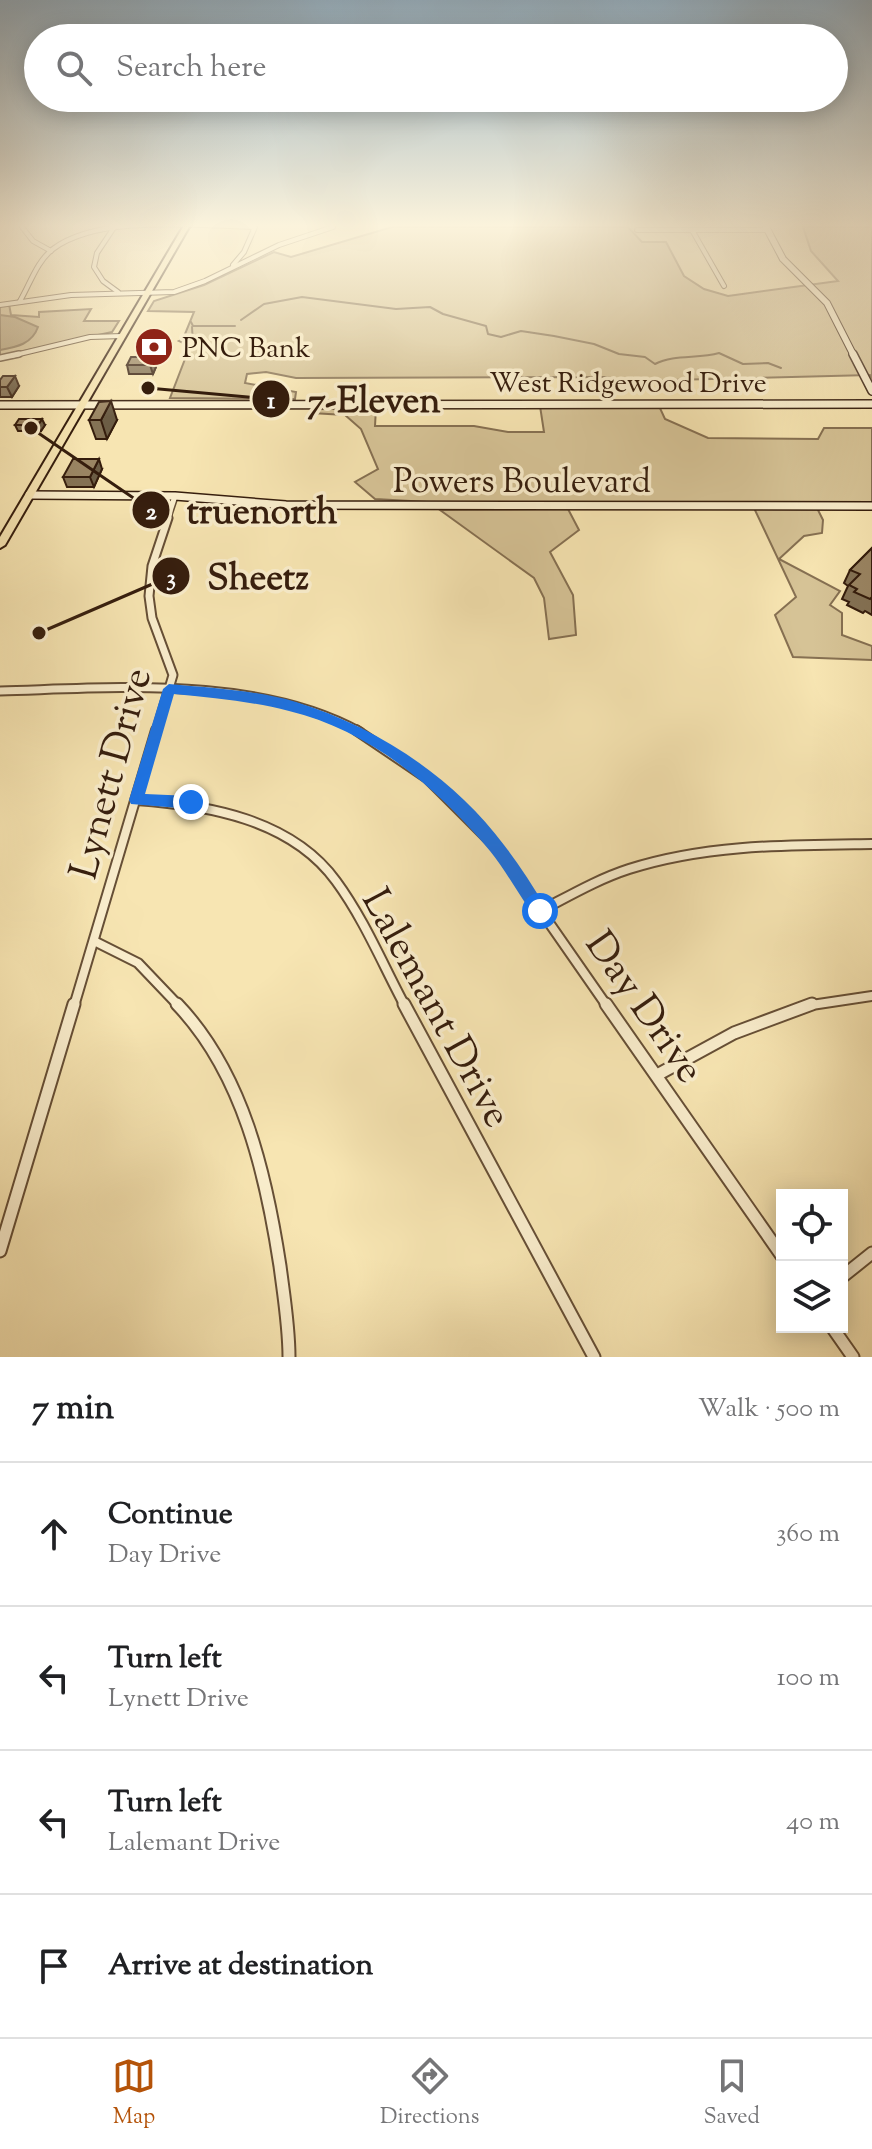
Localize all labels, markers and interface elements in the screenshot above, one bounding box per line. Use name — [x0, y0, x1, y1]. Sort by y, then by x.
search box — [24, 24, 848, 112]
icon: search — [52, 46, 96, 90]
text: Search here — [116, 47, 266, 90]
bank icon: PNC Bank — [133, 326, 175, 368]
place label: PNC Bank — [182, 330, 311, 370]
street label: West Ridgewood Drive — [489, 365, 767, 405]
callout: 7-Eleven — [251, 369, 456, 429]
text: 7-Eleven — [307, 377, 441, 429]
text: 1 — [267, 385, 276, 419]
street label: Powers Boulevard — [393, 459, 651, 508]
callout: truenorth — [131, 480, 354, 540]
text: truenorth — [187, 488, 337, 540]
text: 2 — [145, 496, 157, 530]
callout: Sheetz — [151, 546, 325, 606]
text: Sheetz — [207, 554, 309, 606]
text: 3 — [166, 562, 176, 596]
street label: Lynett Drive — [58, 662, 169, 886]
route end — [173, 784, 209, 820]
street label: Lalemant Drive — [345, 879, 523, 1139]
route start — [522, 893, 558, 929]
street label: Day Drive — [569, 921, 716, 1096]
map controls — [776, 1189, 848, 1333]
button: locate — [776, 1189, 848, 1261]
button: layers — [776, 1261, 848, 1333]
text: 7 min — [32, 1385, 114, 1434]
text: Walk · 500 m — [698, 1391, 840, 1428]
text: Continue — [108, 1494, 233, 1537]
icon: ahead — [32, 1512, 76, 1556]
text: 360 m — [776, 1516, 840, 1553]
text: Day Drive — [108, 1537, 221, 1574]
text: Turn left — [108, 1638, 222, 1681]
icon: left — [32, 1656, 76, 1700]
text: 100 m — [777, 1660, 840, 1697]
text: Lynett Drive — [108, 1681, 249, 1718]
text: Turn left — [108, 1782, 222, 1825]
icon: left — [32, 1800, 76, 1844]
text: 40 m — [786, 1804, 840, 1841]
text: Lalemant Drive — [108, 1825, 280, 1862]
icon: arrive — [32, 1944, 76, 1988]
text: Arrive at destination — [108, 1945, 373, 1988]
tab: Map — [112, 2054, 156, 2134]
tab: Directions — [380, 2054, 479, 2134]
tab: Saved — [703, 2054, 760, 2134]

